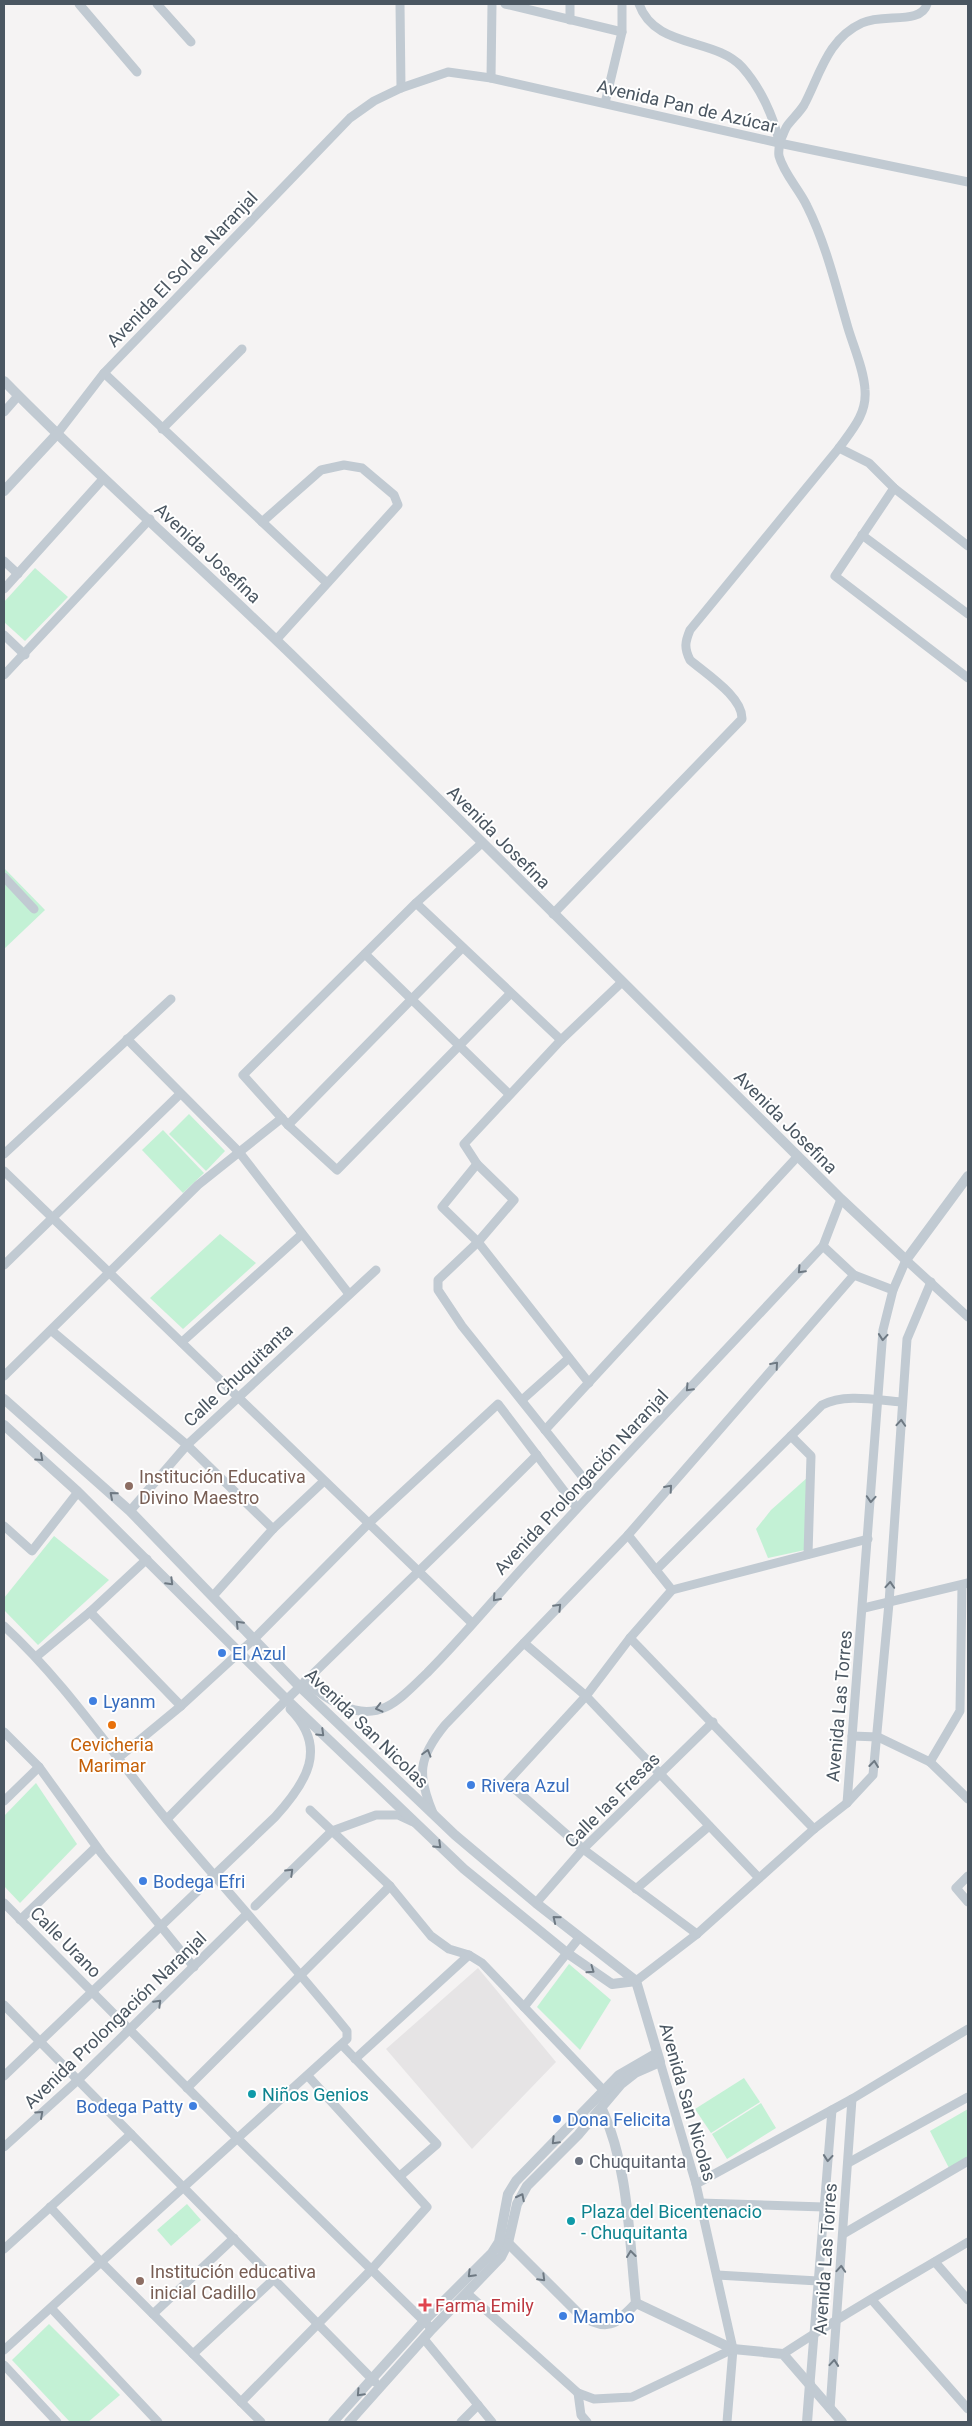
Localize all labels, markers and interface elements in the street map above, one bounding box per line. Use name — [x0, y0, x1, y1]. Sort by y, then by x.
street label: Avenida Pan de Azúcar — [595, 75, 779, 137]
street label: Avenida El Sol de Naranjal — [102, 187, 262, 351]
street label: Avenida Josefina — [151, 499, 265, 607]
street label: Avenida Josefina — [443, 781, 555, 893]
street label: Avenida Josefina — [730, 1066, 842, 1178]
one-way arrow — [798, 1265, 807, 1274]
street label: Calle Chuquitanta — [179, 1319, 297, 1431]
one-way arrow — [878, 1334, 889, 1342]
one-way arrow — [770, 1362, 779, 1371]
one-way arrow — [686, 1383, 695, 1392]
street label: Avenida Prolongación Naranjal — [490, 1385, 672, 1579]
one-way arrow — [895, 1418, 906, 1426]
one-way arrow — [35, 1452, 44, 1461]
place label: Institución Educativa Divino Maestro — [139, 1466, 306, 1508]
marker: Institución Educativa Divino Maestro — [123, 1480, 135, 1492]
one-way arrow — [663, 1485, 672, 1494]
one-way arrow — [109, 1492, 118, 1501]
one-way arrow — [865, 1496, 876, 1504]
one-way arrow — [164, 1576, 173, 1585]
one-way arrow — [885, 1581, 896, 1589]
one-way arrow — [493, 1592, 502, 1601]
one-way arrow — [552, 1604, 561, 1613]
one-way arrow — [236, 1620, 245, 1629]
street label: Avenida Las Torres — [822, 1629, 856, 1783]
place label: El Azul — [232, 1643, 286, 1664]
marker: El Azul — [216, 1647, 228, 1659]
street label: Avenida San Nicolas — [301, 1664, 433, 1792]
place label: Lyanm — [103, 1691, 155, 1712]
marker: Lyanm — [87, 1695, 99, 1707]
one-way arrow — [374, 1702, 383, 1713]
marker: Cevicheria Marimar — [106, 1719, 118, 1731]
one-way arrow — [315, 1727, 324, 1736]
place label: Cevicheria Marimar — [70, 1734, 154, 1776]
street label: Calle las Fresas — [560, 1748, 664, 1852]
one-way arrow — [421, 1749, 431, 1758]
one-way arrow — [868, 1760, 879, 1768]
place label: Rivera Azul — [481, 1775, 570, 1796]
marker: Rivera Azul — [465, 1779, 477, 1791]
one-way arrow — [433, 1839, 442, 1848]
one-way arrow — [284, 1869, 293, 1878]
place label: Bodega Efri — [153, 1871, 245, 1892]
marker: Bodega Efri — [137, 1875, 149, 1887]
street label: Calle Urano — [26, 1902, 106, 1982]
one-way arrow — [552, 1916, 561, 1925]
street label: Avenida Prolongación Naranjal — [19, 1927, 211, 2113]
one-way arrow — [585, 1964, 595, 1973]
one-way arrow — [152, 1999, 161, 2008]
street label: Avenida San Nicolas — [655, 2021, 721, 2183]
place label: Niños Genios — [262, 2084, 369, 2105]
marker: Niños Genios — [246, 2088, 258, 2100]
place label: Bodega Patty — [76, 2096, 183, 2117]
marker: Bodega Patty — [187, 2100, 199, 2112]
place label: Dona Felicita — [567, 2109, 671, 2130]
one-way arrow — [34, 2111, 43, 2120]
marker: Dona Felicita — [551, 2113, 563, 2125]
one-way arrow — [552, 2136, 561, 2145]
place label: Chuquitanta — [589, 2151, 686, 2172]
marker: Chuquitanta — [573, 2155, 585, 2167]
one-way arrow — [822, 2155, 833, 2163]
street label: Avenida Las Torres — [809, 2182, 841, 2336]
one-way arrow — [515, 2193, 525, 2202]
place label: Plaza del Bicentenacio - Chuquitanta — [581, 2201, 762, 2243]
marker: Plaza del Bicentenacio - Chuquitanta — [565, 2215, 577, 2227]
one-way arrow — [626, 2250, 637, 2258]
place label: Institución educativa inicial Cadillo — [150, 2261, 316, 2303]
one-way arrow — [835, 2265, 846, 2273]
one-way arrow — [468, 2268, 477, 2277]
one-way arrow — [537, 2272, 546, 2281]
marker: Institución educativa inicial Cadillo — [134, 2275, 146, 2287]
place label: Farma Emily — [435, 2295, 534, 2316]
marker: Farma Emily — [419, 2299, 431, 2311]
place label: Mambo — [573, 2306, 635, 2327]
marker: Mambo — [557, 2310, 569, 2322]
one-way arrow — [828, 2359, 839, 2367]
one-way arrow — [357, 2387, 366, 2396]

